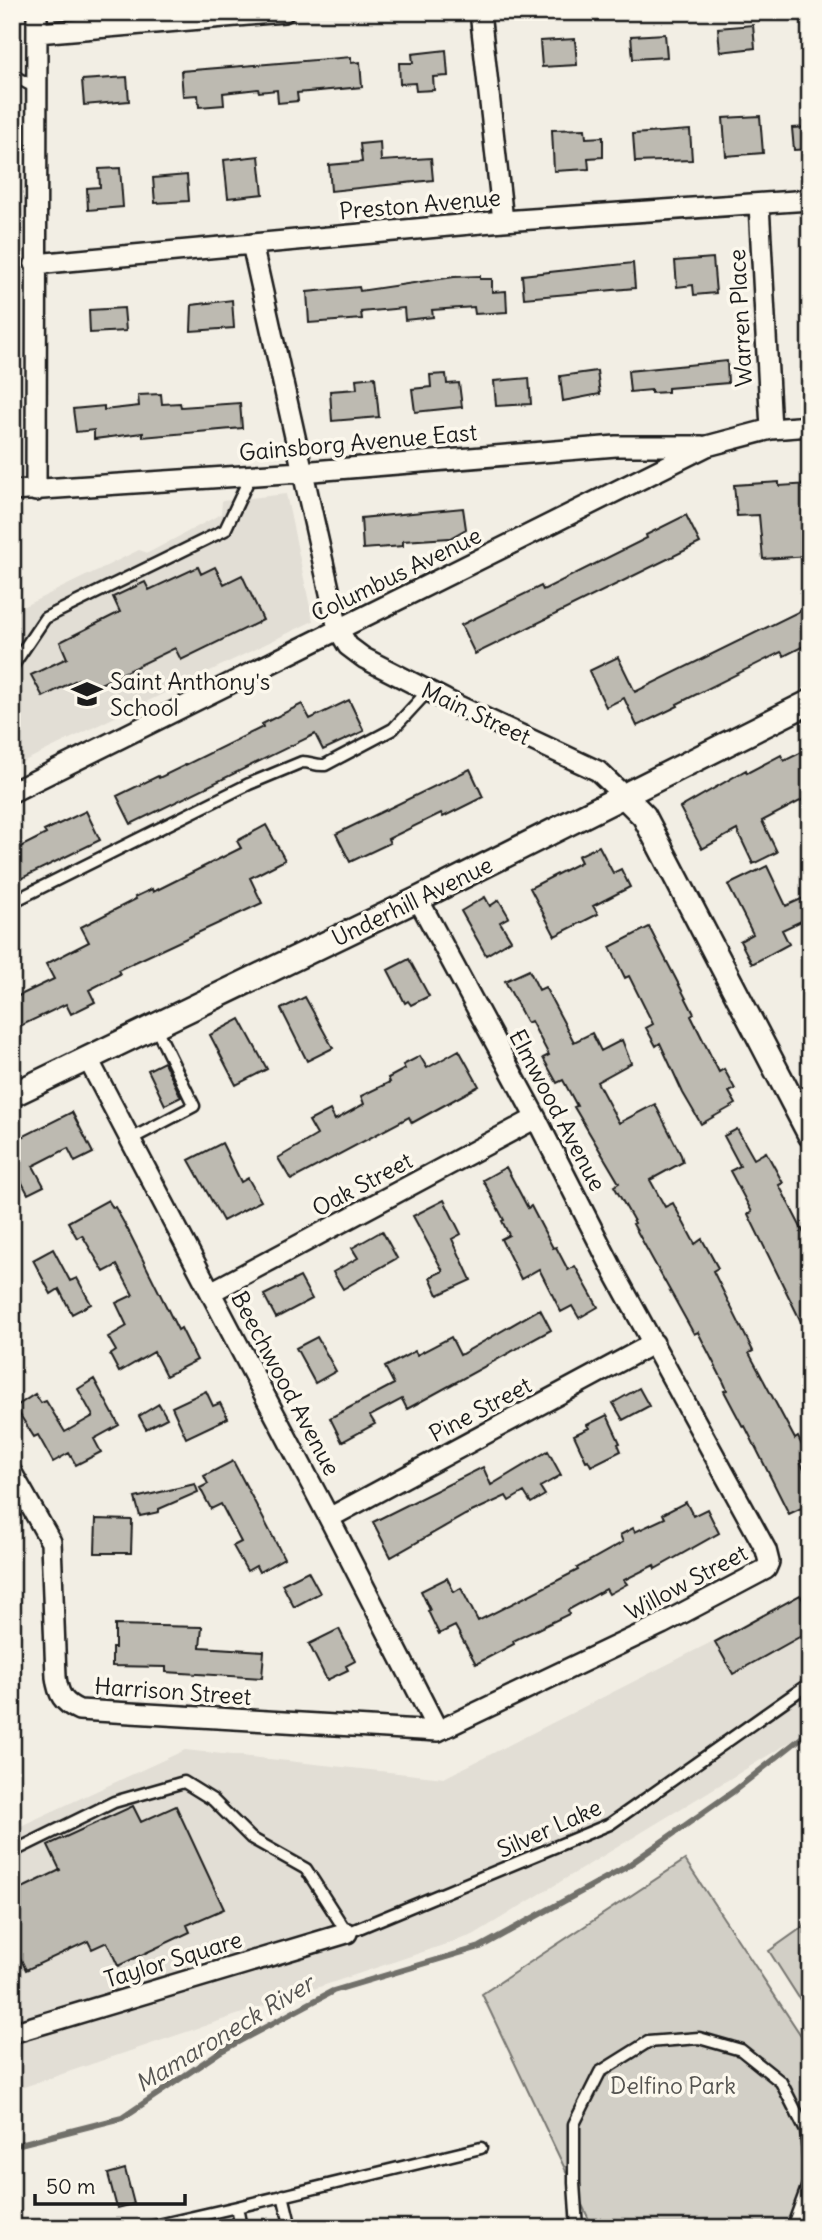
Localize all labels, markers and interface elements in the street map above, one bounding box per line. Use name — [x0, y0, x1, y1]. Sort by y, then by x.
street label: Preston Avenue — [338, 182, 502, 226]
street label: Warren Place — [722, 248, 758, 388]
street label: Gainsborg Avenue East — [238, 417, 478, 467]
street label: Columbus Avenue — [306, 520, 486, 628]
place label: Saint Anthony's School — [110, 667, 270, 722]
street label: Main Street — [417, 675, 535, 751]
school or university icon: Saint Anthony's School — [70, 677, 104, 711]
street label: Underhill Avenue — [327, 850, 497, 952]
street label: Elmwood Avenue — [503, 1024, 613, 1196]
street label: Oak Street — [307, 1145, 417, 1223]
street label: Beechwood Avenue — [225, 1286, 347, 1480]
street label: Pine Street — [424, 1370, 536, 1448]
street label: Willow Street — [620, 1538, 752, 1626]
street label: Harrison Street — [94, 1671, 253, 1711]
street label: Silver Lake — [492, 1792, 606, 1864]
street label: Taylor Square — [101, 1924, 245, 1994]
water label: Mamaroneck River — [129, 1966, 321, 2098]
park label: Delfino Park — [610, 2071, 736, 2100]
scale bar — [35, 2163, 186, 2207]
text: 50 m — [46, 2173, 95, 2200]

